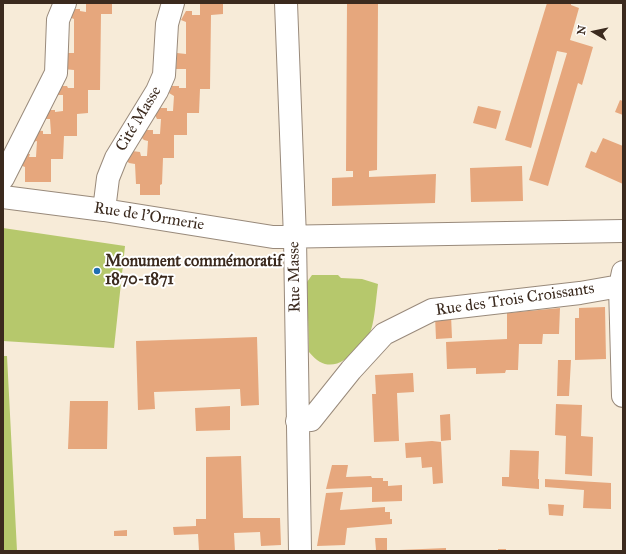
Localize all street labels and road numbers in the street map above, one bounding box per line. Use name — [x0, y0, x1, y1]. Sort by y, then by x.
street label: Cité Masse — [112, 83, 166, 155]
street label: Rue de l'Ormerie — [92, 199, 206, 235]
street label: Rue Masse — [285, 241, 305, 313]
street label: Rue des Trois Croissants — [434, 279, 596, 321]

